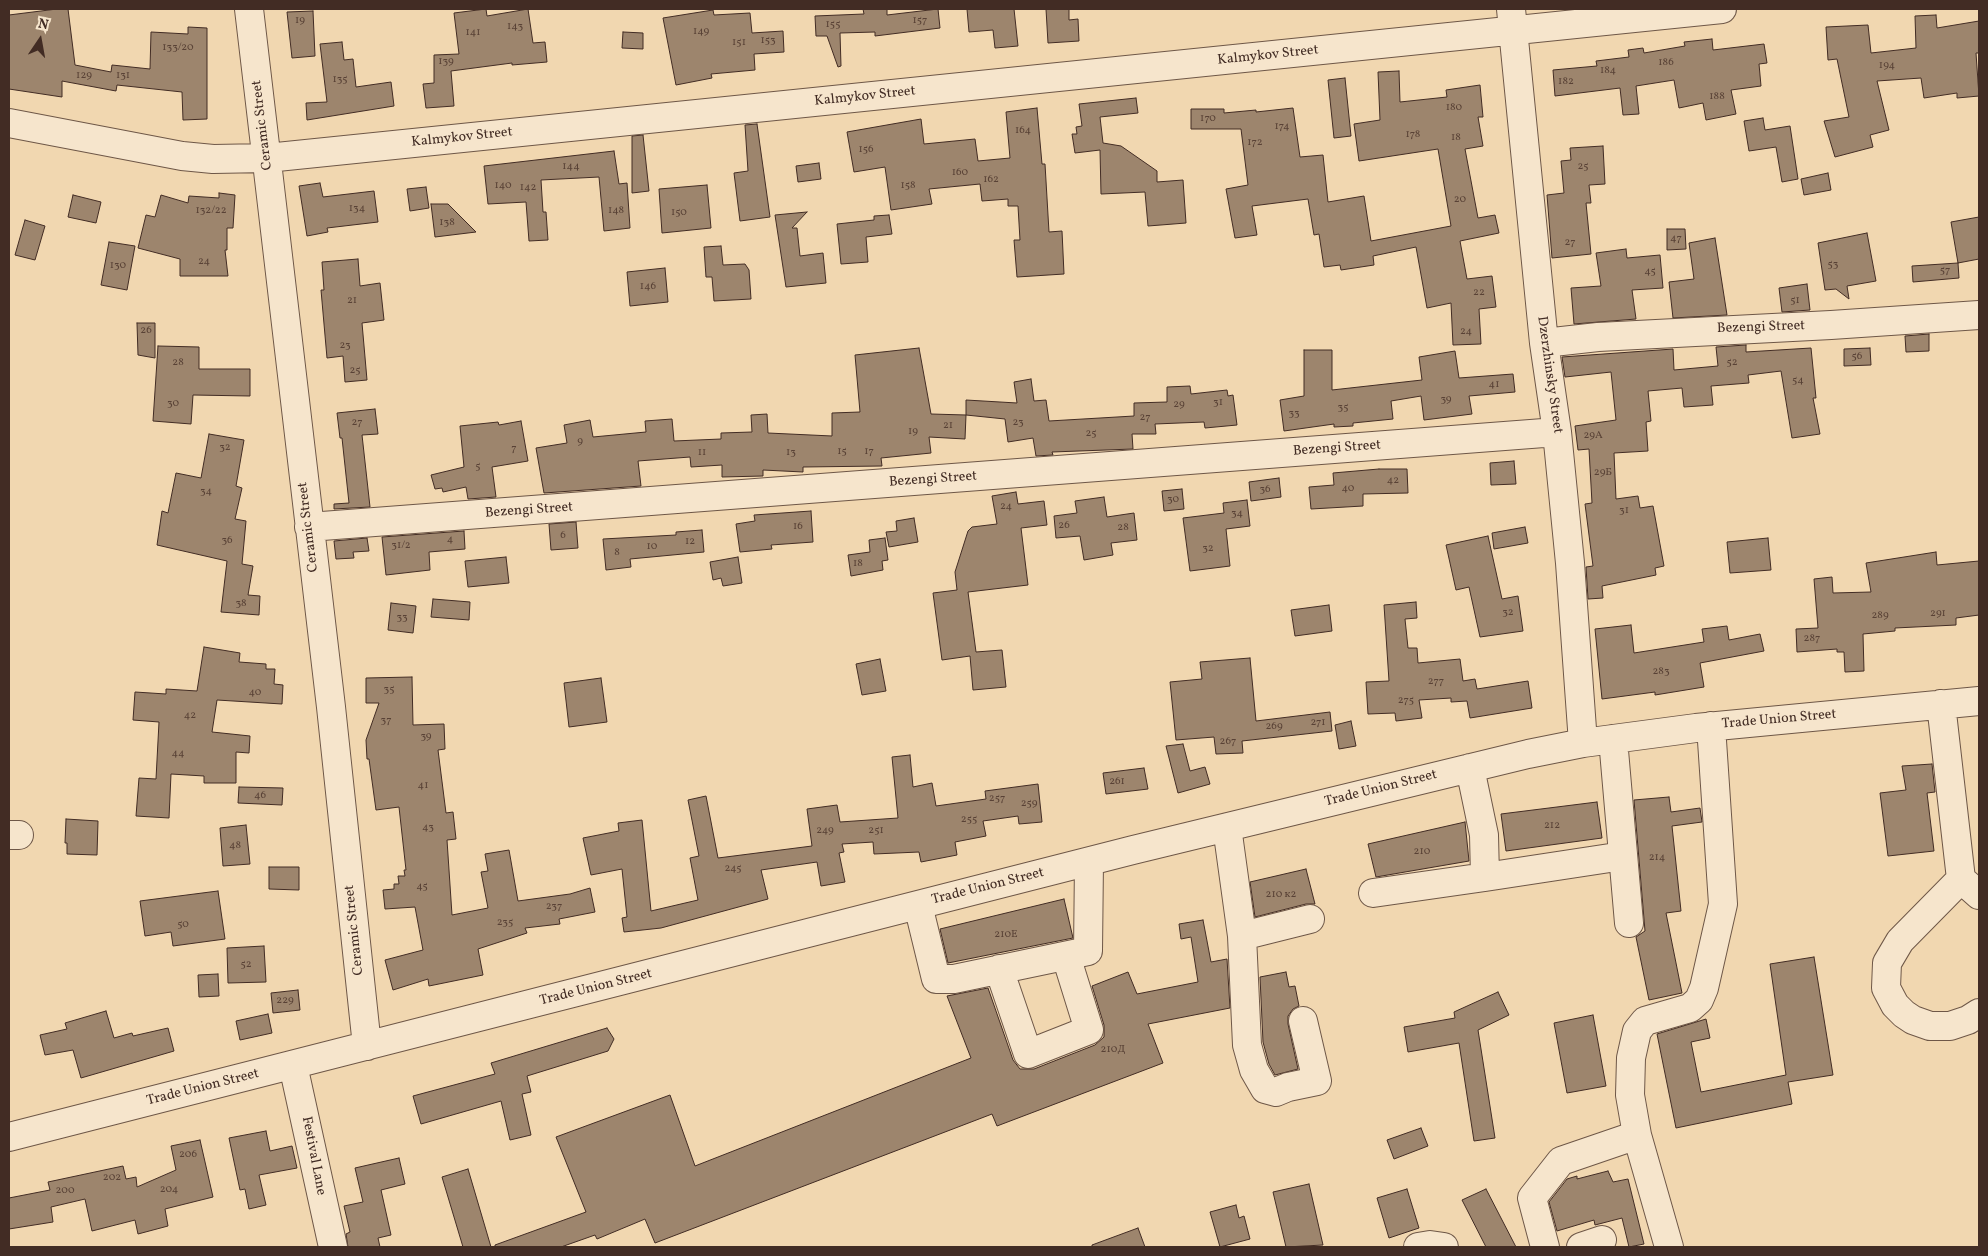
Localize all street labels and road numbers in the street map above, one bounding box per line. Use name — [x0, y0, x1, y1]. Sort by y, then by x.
street label: Kalmykov Street — [1217, 42, 1319, 70]
street label: Ceramic Street — [249, 79, 277, 171]
street label: Kalmykov Street — [814, 83, 916, 111]
street label: Kalmykov Street — [411, 124, 513, 152]
street label: Dzerzhinsky Street — [1532, 315, 1566, 435]
street label: Bezengi Street — [1717, 318, 1805, 338]
street label: Bezengi Street — [1292, 438, 1382, 460]
street label: Bezengi Street — [888, 469, 978, 491]
street label: Ceramic Street — [295, 481, 323, 573]
street label: Bezengi Street — [484, 500, 574, 522]
street label: Trade Union Street — [1721, 707, 1837, 733]
street label: Trade Union Street — [1323, 767, 1439, 811]
street label: Trade Union Street — [930, 865, 1046, 909]
street label: Ceramic Street — [342, 884, 368, 976]
street label: Trade Union Street — [538, 966, 654, 1010]
street label: Trade Union Street — [145, 1066, 261, 1110]
street label: Festival Lane — [297, 1115, 329, 1197]

